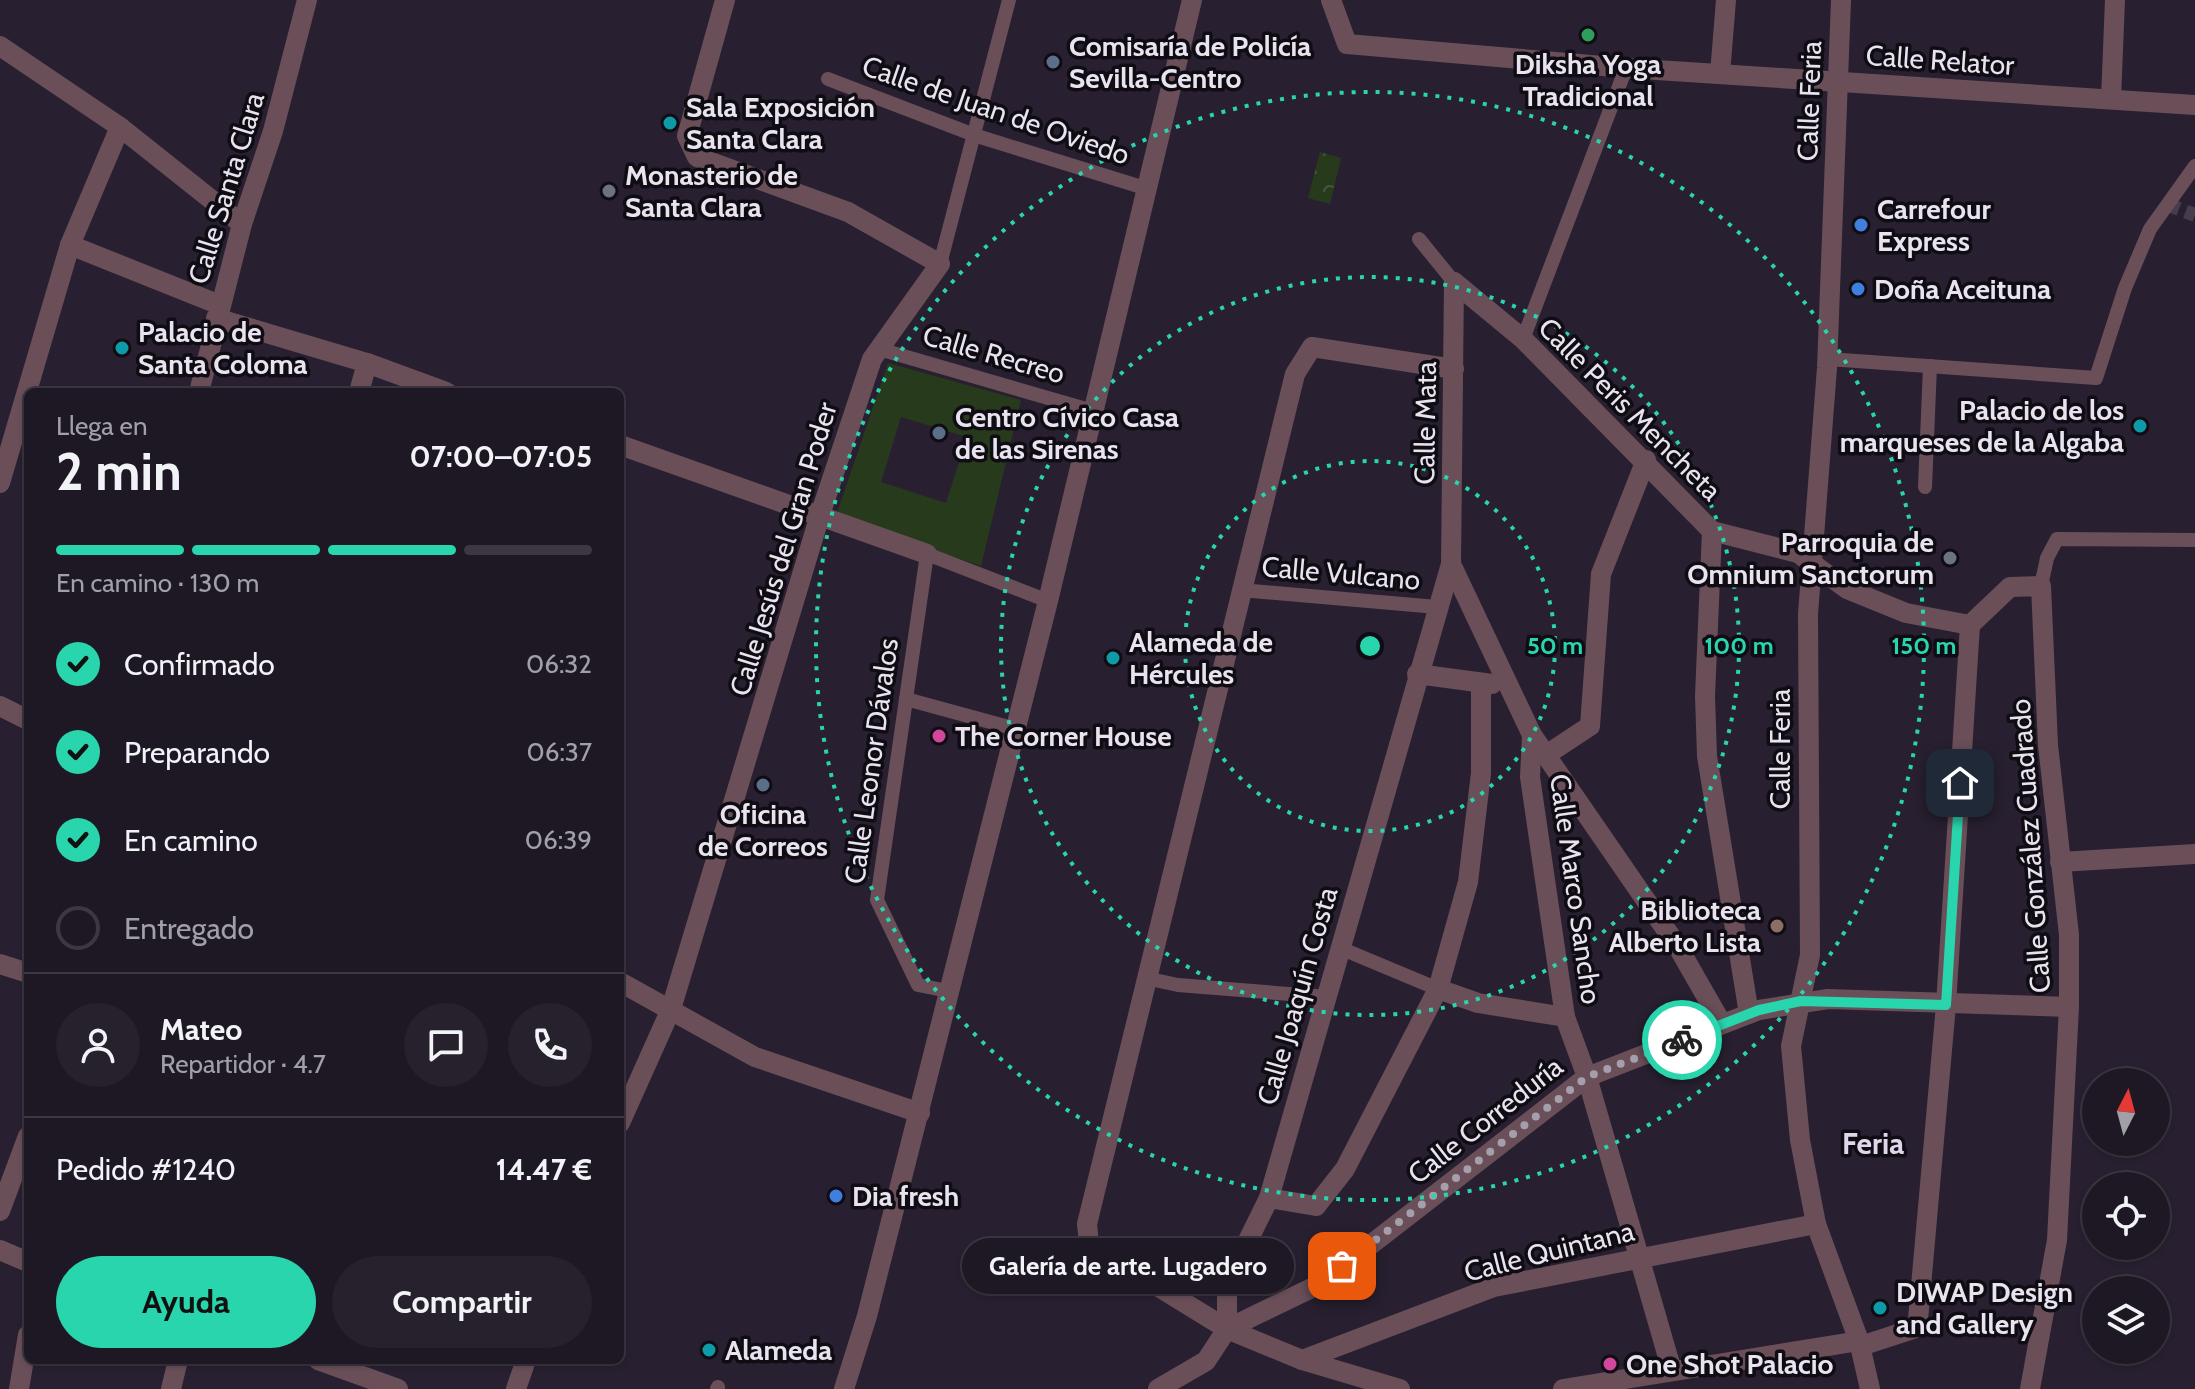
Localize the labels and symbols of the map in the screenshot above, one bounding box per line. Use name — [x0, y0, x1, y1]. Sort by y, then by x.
marker: Diksha Yoga Tradicional — [1579, 26, 1597, 44]
place label: Comisaría de Policía Sevilla-Centro — [1069, 29, 1311, 95]
street label: Calle Relator — [1865, 38, 2015, 82]
street label: Calle Feria — [1790, 40, 1828, 162]
place label: Diksha Yoga Tradicional — [1515, 47, 1661, 113]
street label: Calle de Juan de Oviedo — [858, 48, 1134, 172]
marker: Comisaría de Policía Sevilla-Centro — [1044, 53, 1062, 71]
street label: Calle Santa Clara — [181, 88, 271, 288]
place label: Sala Exposición Santa Clara — [686, 90, 875, 156]
marker: Sala Exposición Santa Clara — [661, 114, 679, 132]
place label: Monasterio de Santa Clara — [625, 158, 798, 224]
marker: Monasterio de Santa Clara — [600, 182, 618, 200]
place label: Carrefour Express — [1877, 192, 1991, 258]
marker: Carrefour Express — [1852, 216, 1870, 234]
place label: Doña Aceituna — [1874, 272, 2051, 306]
marker: Doña Aceituna — [1849, 280, 1867, 298]
street label: Calle Peris Mencheta — [1532, 311, 1729, 508]
place label: Palacio de Santa Coloma — [138, 315, 308, 381]
street label: Calle Recreo — [919, 318, 1069, 390]
marker: Palacio de Santa Coloma — [113, 339, 131, 357]
street label: Calle Mata — [1407, 361, 1443, 485]
place label: Palacio de los marqueses de la Algaba — [1840, 393, 2124, 459]
street label: Calle Jesús del Gran Poder — [722, 398, 844, 700]
place label: Centro Cívico Casa de las Sirenas — [955, 400, 1179, 466]
marker: Palacio de los marqueses de la Algaba — [2131, 417, 2149, 435]
marker: Centro Cívico Casa de las Sirenas — [930, 424, 948, 442]
place label: Parroquia de Omnium Sanctorum — [1687, 525, 1934, 591]
street label: Calle Vulcano — [1260, 549, 1422, 597]
marker: Parroquia de Omnium Sanctorum — [1941, 549, 1959, 567]
place label: Alameda de Hércules — [1129, 625, 1273, 691]
text: 50 m — [1527, 631, 1583, 660]
text: 100 m — [1704, 631, 1774, 660]
text: 150 m — [1892, 631, 1956, 660]
centre of rings — [1356, 632, 1384, 660]
street label: Calle Leonor Dávalos — [837, 636, 905, 886]
marker: Alameda de Hércules — [1104, 649, 1122, 667]
street label: Calle Feria — [1763, 688, 1797, 809]
street label: Calle González Cuadrado — [2003, 698, 2057, 994]
place label: The Corner House — [955, 719, 1172, 753]
marker: The Corner House — [930, 727, 948, 745]
pin — [1926, 749, 1994, 817]
street label: Calle Marco Sancho — [1543, 772, 1609, 1006]
marker: Oficina de Correos — [754, 776, 772, 794]
place label: Oficina de Correos — [698, 797, 828, 863]
street label: Calle Joaquín Costa — [1250, 883, 1344, 1109]
place label: Biblioteca Alberto Lista — [1609, 893, 1761, 959]
marker: Biblioteca Alberto Lista — [1768, 917, 1786, 935]
courier — [1642, 1000, 1722, 1080]
street label: Calle Correduría — [1401, 1049, 1569, 1191]
north arrow — [2082, 1068, 2170, 1156]
district label: Feria — [1842, 1125, 1904, 1162]
place label: Dia fresh — [852, 1179, 959, 1213]
marker: Dia fresh — [827, 1187, 845, 1205]
street label: Calle Quintana — [1461, 1213, 1638, 1289]
pin — [1308, 1232, 1376, 1300]
callout: Galería de arte. Lugadero — [962, 1238, 1294, 1294]
place label: DIWAP Design and Gallery — [1896, 1275, 2073, 1341]
marker: DIWAP Design and Gallery — [1871, 1299, 1889, 1317]
place label: Alameda — [725, 1333, 832, 1367]
marker: Alameda — [700, 1341, 718, 1359]
place label: One Shot Palacio — [1626, 1347, 1834, 1381]
marker: One Shot Palacio — [1601, 1355, 1619, 1373]

